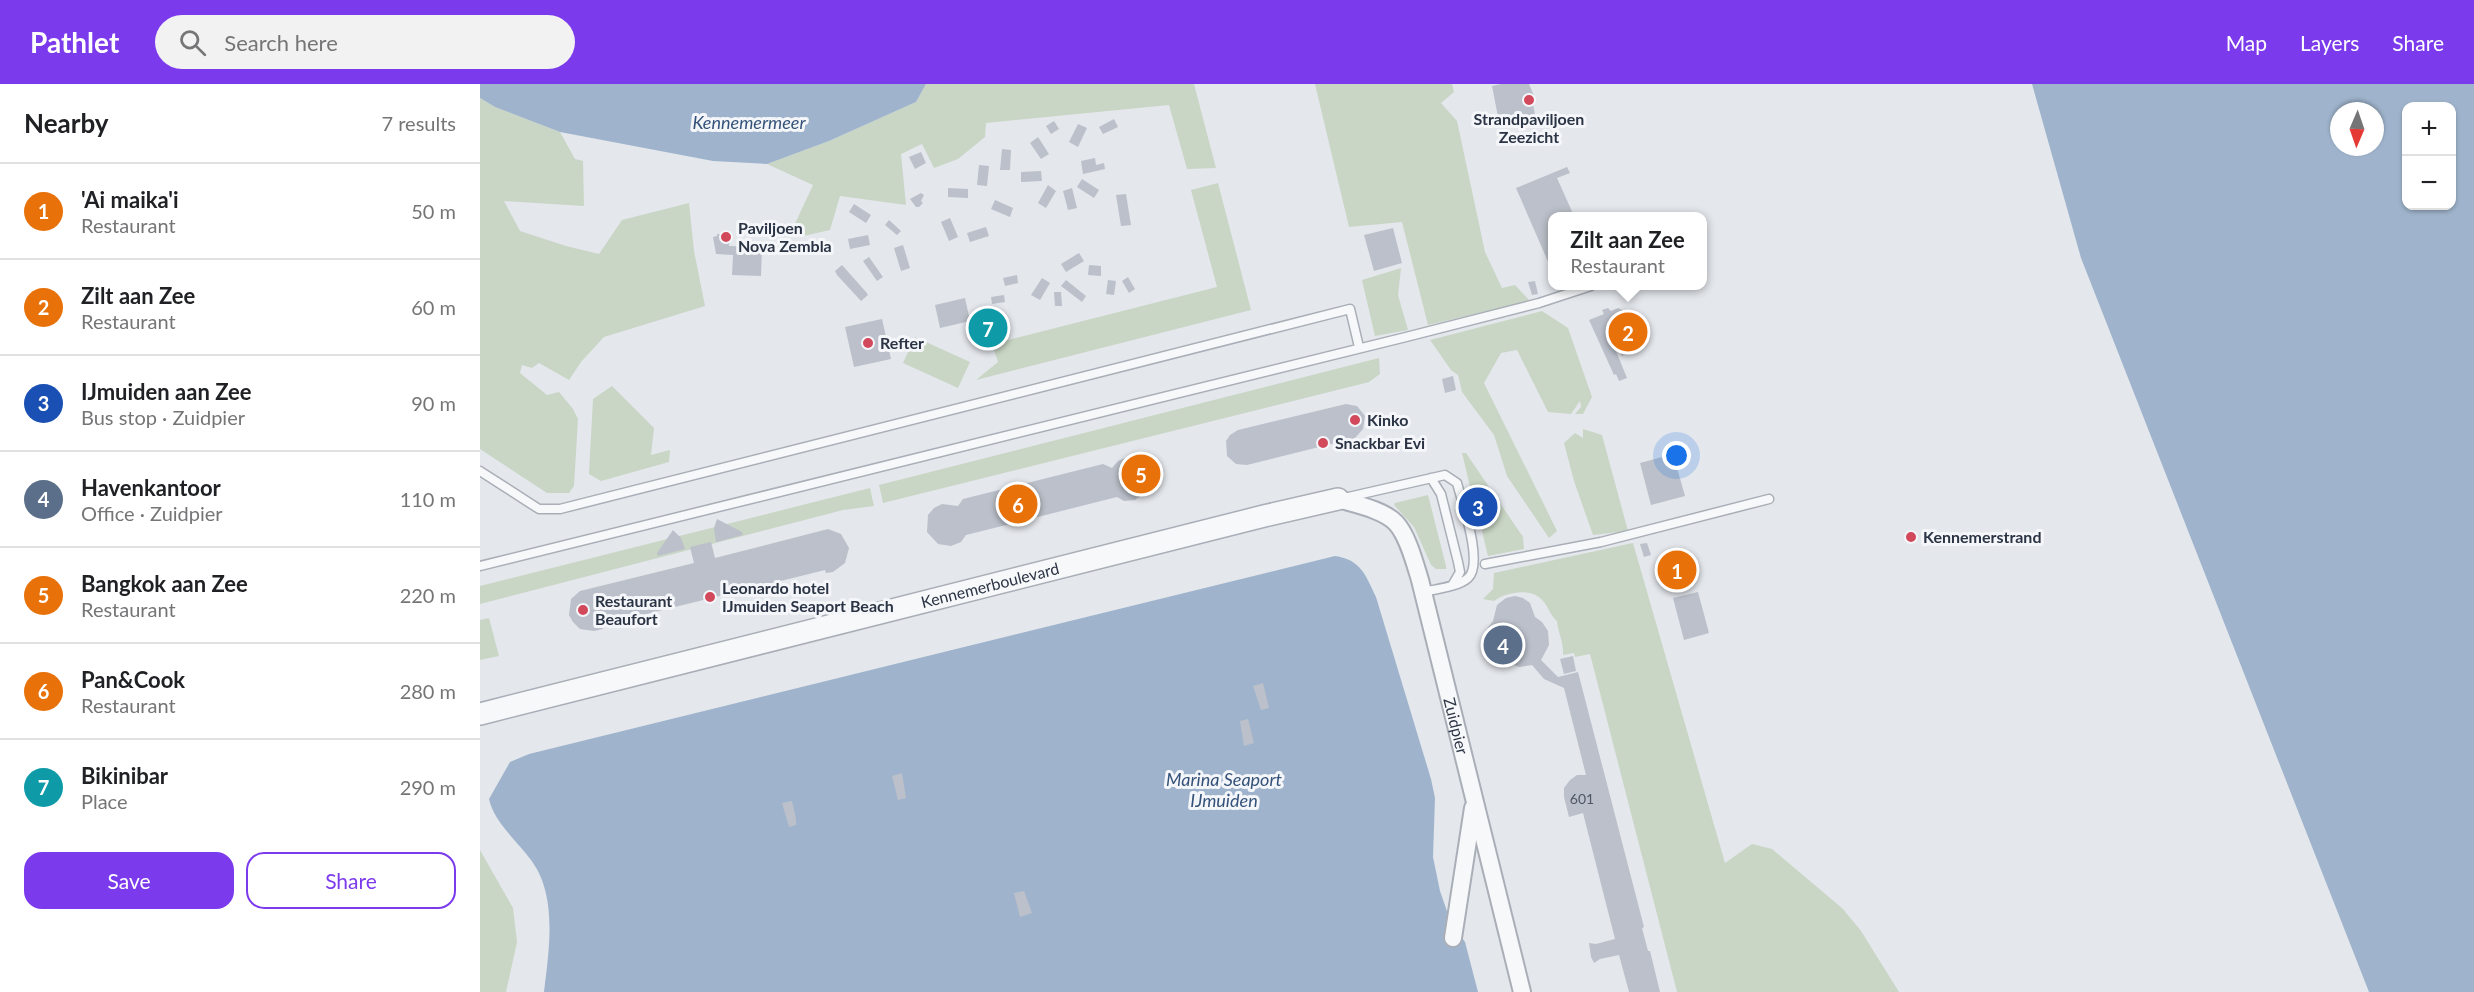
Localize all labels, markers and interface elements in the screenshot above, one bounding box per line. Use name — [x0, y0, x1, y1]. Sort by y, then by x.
search box — [155, 15, 575, 69]
text: Pathlet — [30, 25, 119, 59]
icon: search — [176, 26, 209, 59]
text: Search here — [224, 29, 338, 56]
text: Map — [2226, 30, 2267, 55]
text: Layers — [2300, 30, 2359, 55]
text: Share — [2392, 30, 2444, 55]
marker: Strandpaviljoen Zeezicht — [1522, 93, 1536, 107]
north arrow — [2330, 102, 2384, 156]
map controls — [2402, 102, 2456, 210]
button: + — [2402, 102, 2456, 156]
text: Nearby — [24, 107, 109, 139]
place label: Strandpaviljoen Zeezicht — [1474, 109, 1584, 146]
text: 7 results — [381, 111, 456, 135]
water label: Kennemermeer — [692, 111, 806, 133]
button: − — [2402, 156, 2456, 210]
text: 'Ai maika'i — [81, 186, 179, 213]
text: 1 — [38, 199, 49, 223]
text: 50 m — [411, 199, 456, 223]
popup — [1548, 212, 1707, 290]
text: Restaurant — [81, 213, 176, 237]
place label: Paviljoen Nova Zembla — [738, 218, 832, 255]
text: Zilt aan Zee — [1570, 226, 1685, 253]
marker: Paviljoen Nova Zembla — [719, 230, 733, 244]
text: Restaurant — [1570, 253, 1665, 277]
text: Zilt aan Zee — [81, 282, 195, 309]
text: 2 — [38, 295, 49, 319]
text: 60 m — [411, 295, 456, 319]
pin: 7 — [968, 306, 1008, 350]
text: Restaurant — [81, 309, 176, 333]
pin: 2 — [1608, 310, 1648, 354]
place label: Refter — [880, 333, 924, 352]
marker: Refter — [861, 336, 875, 350]
text: IJmuiden aan Zee — [81, 378, 252, 405]
text: 3 — [38, 391, 49, 415]
text: 90 m — [411, 391, 456, 415]
text: Bus stop · Zuidpier — [81, 405, 245, 429]
place label: Kinko — [1367, 410, 1408, 429]
marker: Kinko — [1348, 413, 1362, 427]
place label: Snackbar Evi — [1335, 433, 1425, 452]
marker: Snackbar Evi — [1316, 436, 1330, 450]
your location — [1662, 441, 1691, 470]
pin: 5 — [1122, 452, 1160, 496]
text: Havenkantoor — [81, 474, 221, 501]
pin: 6 — [998, 482, 1038, 526]
pin: 3 — [1458, 484, 1498, 530]
text: 4 — [38, 487, 49, 511]
text: 110 m — [400, 487, 456, 511]
text: Office · Zuidpier — [81, 501, 223, 525]
place label: Kennemerstrand — [1923, 527, 2041, 546]
marker: Kennemerstrand — [1904, 530, 1918, 544]
pin: 1 — [1658, 548, 1696, 592]
street label: Kennemerboulevard — [919, 558, 1061, 611]
text: Bangkok aan Zee — [81, 570, 248, 597]
place label: Leonardo hotel IJmuiden Seaport Beach — [722, 578, 894, 615]
text: 5 — [38, 583, 49, 607]
text: 220 m — [400, 583, 456, 607]
marker: Leonardo hotel IJmuiden Seaport Beach — [703, 590, 717, 604]
place label: Restaurant Beaufort — [595, 591, 672, 628]
text: Restaurant — [81, 597, 176, 621]
marker: Restaurant Beaufort — [576, 603, 590, 617]
pin: 4 — [1484, 622, 1522, 668]
text: Pan&Cook — [81, 666, 185, 693]
text: 6 — [38, 679, 49, 703]
text: 280 m — [400, 679, 456, 703]
text: Restaurant — [81, 693, 176, 717]
street label: Zuidpier — [1440, 695, 1473, 756]
text: Bikinibar — [81, 762, 168, 789]
water label: Marina Seaport IJmuiden — [1166, 768, 1283, 811]
text: 7 — [38, 775, 49, 799]
text: 290 m — [400, 775, 456, 799]
text: Place — [81, 789, 128, 813]
house number: 601 — [1570, 790, 1594, 807]
button: Save — [24, 852, 234, 909]
button: Share — [246, 852, 456, 909]

